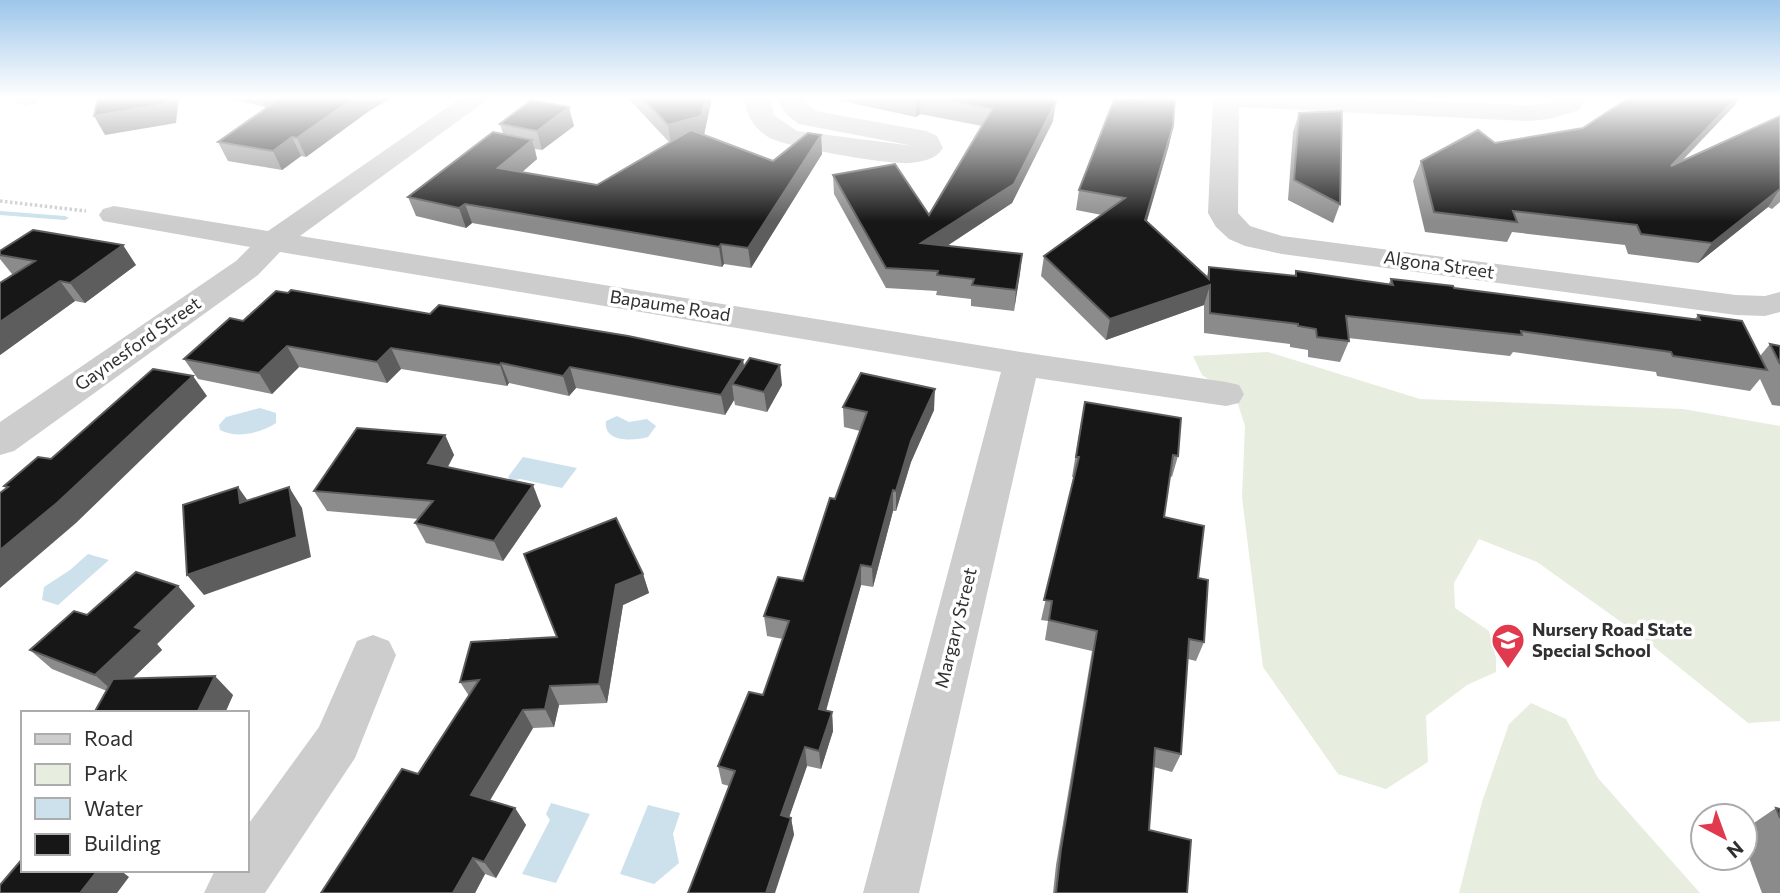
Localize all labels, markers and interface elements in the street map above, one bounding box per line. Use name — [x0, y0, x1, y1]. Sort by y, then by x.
street label: Algona Street — [1382, 245, 1496, 283]
street label: Bapaume Road — [608, 285, 732, 325]
street label: Gaynesford Street — [70, 292, 205, 395]
street label: Margary Street — [929, 565, 981, 690]
place label: Nursery Road State Special School — [1532, 618, 1692, 661]
school or university icon: Nursery Road State Special School — [1489, 621, 1527, 670]
legend — [21, 711, 248, 872]
text: Road — [84, 725, 133, 750]
text: Park — [84, 760, 128, 785]
text: Water — [84, 795, 143, 820]
north arrow — [1689, 802, 1759, 872]
text: Building — [84, 830, 161, 855]
text: N — [1723, 837, 1748, 864]

